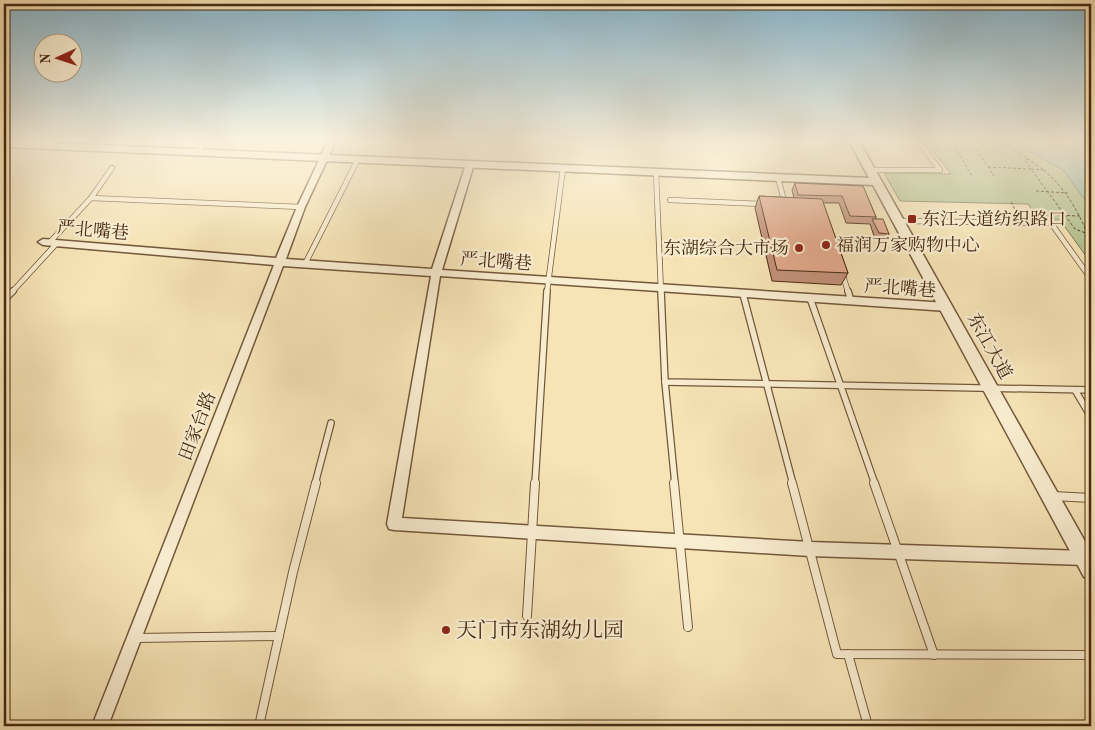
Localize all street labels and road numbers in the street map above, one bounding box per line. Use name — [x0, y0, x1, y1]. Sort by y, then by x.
street label: 严北嘴巷 — [56, 217, 130, 243]
street label: 严北嘴巷 — [459, 249, 533, 273]
street label: 严北嘴巷 — [863, 276, 937, 300]
street label: 东江大道 — [964, 310, 1016, 382]
street label: 田家台路 — [175, 389, 219, 463]

